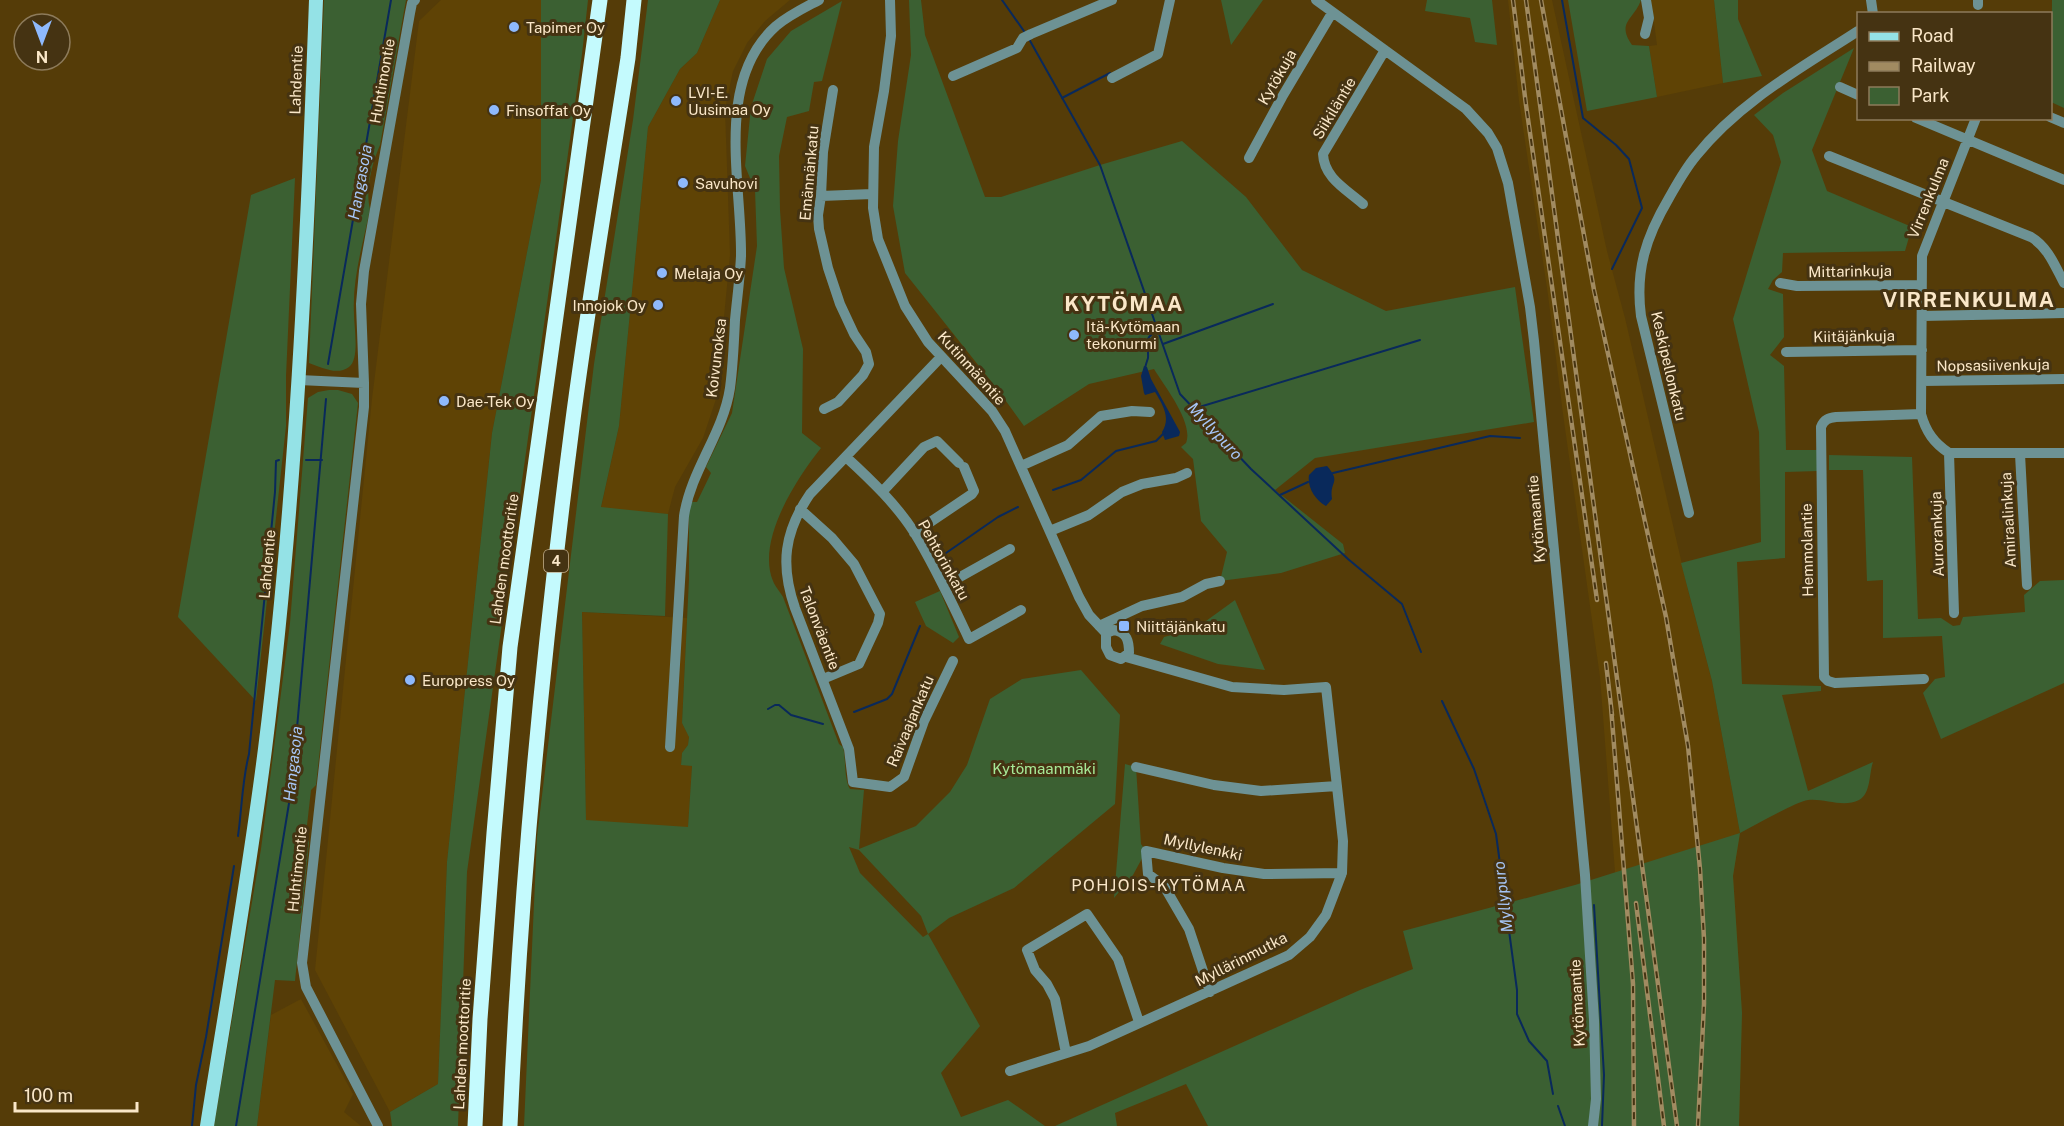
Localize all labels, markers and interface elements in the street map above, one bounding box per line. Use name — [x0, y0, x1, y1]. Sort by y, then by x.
north arrow — [12, 12, 72, 72]
legend — [1857, 12, 2052, 120]
place label: Tapimer Oy — [526, 19, 605, 36]
marker: Tapimer Oy — [507, 20, 521, 34]
text: Road — [1911, 25, 1954, 46]
street label: Huhtimontie — [366, 37, 398, 125]
street label: Lahdentie — [286, 45, 306, 115]
street label: Kytökuja — [1254, 46, 1300, 108]
text: N — [36, 47, 48, 66]
text: Railway — [1911, 55, 1976, 76]
street label: Siikiläntie — [1309, 74, 1359, 142]
place label: LVI-E. Uusimaa Oy — [688, 84, 771, 118]
text: Park — [1911, 85, 1949, 106]
marker: LVI-E. Uusimaa Oy — [669, 94, 683, 108]
place label: Finsoffat Oy — [506, 102, 591, 119]
marker: Finsoffat Oy — [487, 103, 501, 117]
street label: Emännänkatu — [796, 125, 822, 221]
water label: Hangasoja — [344, 143, 376, 221]
street label: Virrenkulma — [1904, 155, 1952, 241]
place label: Savuhovi — [695, 175, 758, 192]
marker: Savuhovi — [676, 176, 690, 190]
street label: Mittarinkuja — [1808, 262, 1892, 280]
place label: Melaja Oy — [674, 265, 743, 282]
marker: Melaja Oy — [655, 266, 669, 280]
district label: VIRRENKULMA — [1882, 287, 2056, 312]
district label: KYTÖMAA — [1064, 291, 1184, 316]
place label: Innojok Oy — [572, 297, 646, 314]
marker: Innojok Oy — [651, 298, 665, 312]
street label: Keskipellonkatu — [1648, 310, 1690, 422]
street label: Koivunoksa — [703, 317, 729, 399]
place label: Itä-Kytömaan tekonurmi — [1086, 318, 1180, 352]
street label: Kiitäjänkuja — [1813, 327, 1895, 345]
street label: Kutinmäentie — [935, 328, 1009, 408]
marker: Itä-Kytömaan tekonurmi — [1067, 328, 1081, 342]
street label: Nopsasiivenkuja — [1936, 356, 2050, 374]
place label: Dae-Tek Oy — [456, 393, 535, 410]
marker: Dae-Tek Oy — [437, 394, 451, 408]
water label: Myllypuro — [1184, 398, 1247, 464]
street label: Amiraalinkuja — [1997, 472, 2019, 568]
street label: Kytömaantie — [1524, 475, 1548, 563]
street label: Aurorankuja — [1927, 491, 1947, 577]
street label: Lahden moottoritie — [486, 493, 522, 625]
street label: Hemmolantie — [1798, 503, 1816, 597]
street label: Pehtorinkatu — [915, 517, 973, 603]
street label: Lahdentie — [256, 529, 278, 599]
road number: 4 — [544, 550, 568, 572]
street label: Talonväentie — [796, 584, 844, 672]
place label: Niittäjänkatu — [1136, 618, 1226, 635]
marker: Niittäjänkatu — [1117, 619, 1131, 633]
place label: Europress Oy — [422, 672, 515, 689]
marker: Europress Oy — [403, 673, 417, 687]
street label: Raivaajankatu — [883, 673, 937, 769]
water label: Hangasoja — [280, 725, 306, 803]
park label: Kytömaanmäki — [992, 760, 1096, 777]
street label: Huhtimontie — [284, 825, 310, 913]
street label: Myllylenkki — [1162, 830, 1244, 864]
water label: Myllypuro — [1489, 860, 1517, 934]
district label: POHJOIS-KYTÖMAA — [1071, 875, 1247, 895]
street label: Myllärinmutka — [1192, 929, 1290, 989]
street label: Kytömaantie — [1566, 959, 1588, 1047]
street label: Lahden moottoritie — [450, 978, 474, 1110]
scale bar — [15, 1075, 136, 1113]
text: 100 m — [24, 1085, 73, 1106]

